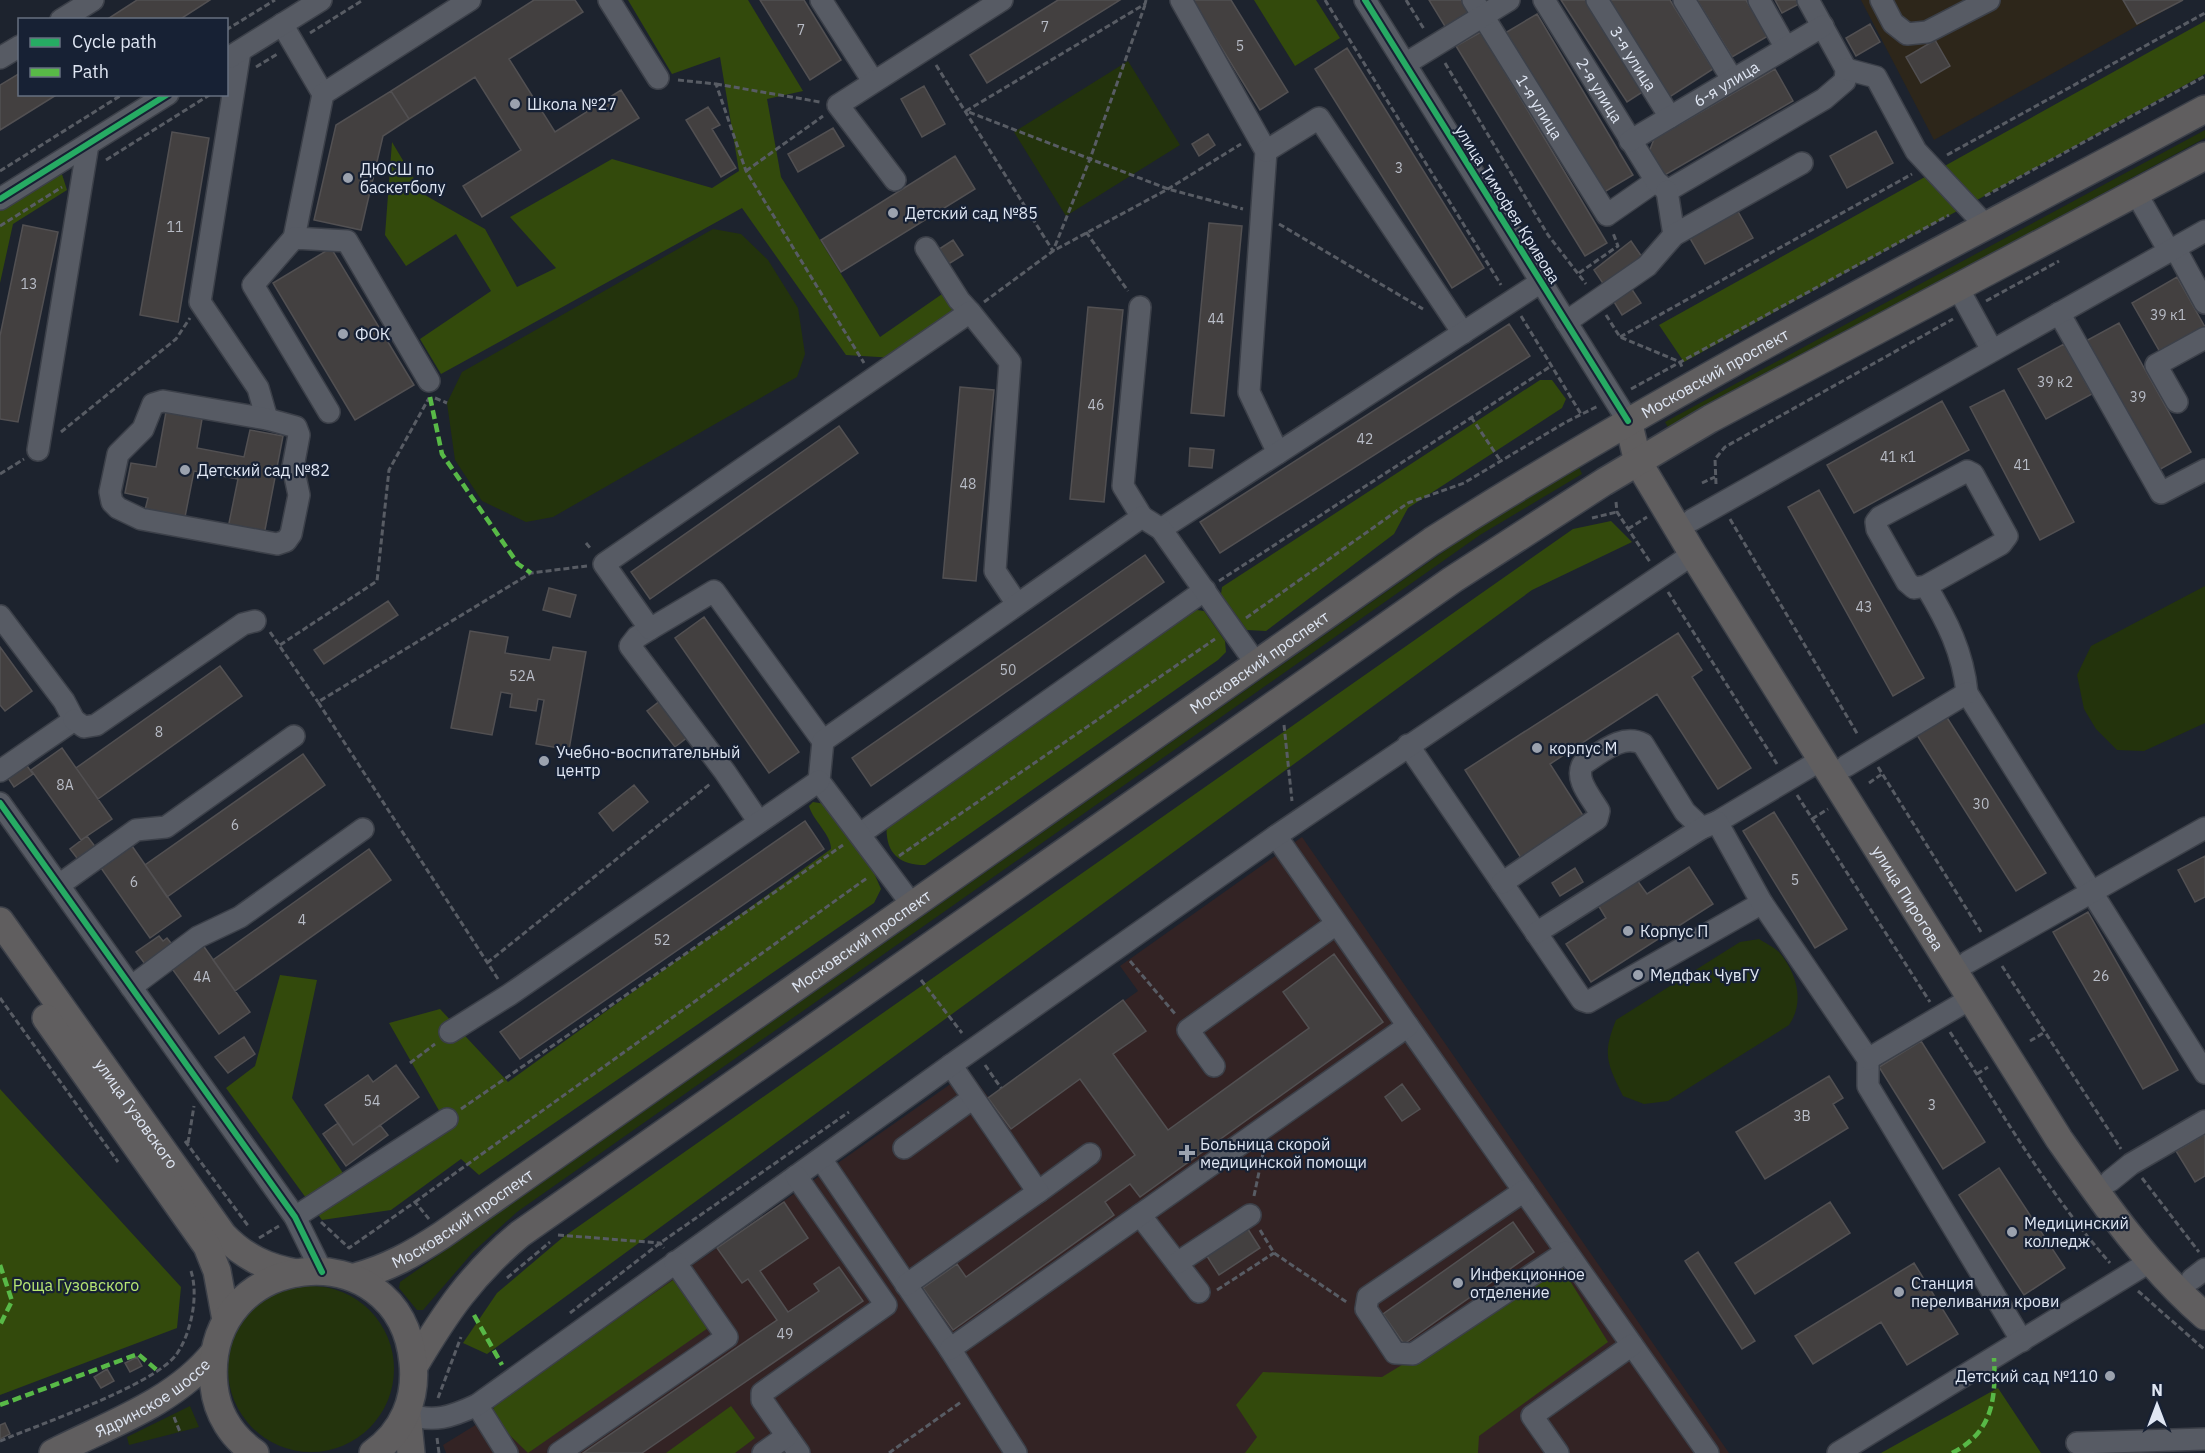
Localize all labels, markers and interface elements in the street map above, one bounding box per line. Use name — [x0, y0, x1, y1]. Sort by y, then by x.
legend — [18, 18, 228, 96]
house number: 7 — [1041, 18, 1049, 36]
house number: 7 — [797, 21, 805, 39]
street label: 3-я улица — [1606, 22, 1661, 95]
text: Cycle path — [72, 30, 157, 53]
house number: 5 — [1236, 37, 1244, 55]
street label: 2-я улица — [1572, 54, 1628, 127]
street label: 6-я улица — [1690, 56, 1763, 111]
text: Path — [72, 60, 109, 83]
street label: 1-я улица — [1512, 71, 1568, 143]
place label: Школа №27 — [527, 94, 617, 114]
marker: Школа №27 — [508, 97, 522, 111]
street label: улица Тимофея Кривова — [1451, 121, 1565, 288]
place label: ДЮСШ по баскетболу — [360, 159, 445, 197]
house number: 3 — [1395, 159, 1403, 177]
marker: ДЮСШ по баскетболу — [341, 171, 355, 185]
place label: Детский сад №85 — [905, 203, 1038, 223]
marker: Детский сад №85 — [886, 206, 900, 220]
house number: 11 — [167, 218, 183, 236]
house number: 13 — [21, 275, 37, 293]
house number: 39 к1 — [2150, 306, 2186, 324]
house number: 44 — [1208, 310, 1224, 328]
place label: ФОК — [355, 324, 390, 344]
street label: Московский проспект — [1638, 324, 1792, 422]
marker: ФОК — [336, 327, 350, 341]
house number: 39 к2 — [2037, 373, 2073, 391]
house number: 39 — [2130, 388, 2146, 406]
house number: 46 — [1088, 396, 1104, 414]
house number: 42 — [1357, 430, 1373, 448]
house number: 41 к1 — [1880, 448, 1916, 466]
house number: 41 — [2014, 456, 2030, 474]
place label: Детский сад №82 — [197, 460, 330, 480]
marker: Детский сад №82 — [178, 463, 192, 477]
house number: 48 — [960, 475, 976, 493]
house number: 43 — [1856, 598, 1872, 616]
street label: Московский проспект — [1186, 606, 1333, 718]
house number: 50 — [1000, 661, 1016, 679]
house number: 52А — [509, 667, 535, 685]
house number: 8 — [155, 723, 163, 741]
place label: корпус М — [1549, 738, 1618, 758]
marker: корпус М — [1530, 741, 1544, 755]
place label: Учебно-воспитательный центр — [556, 742, 740, 780]
marker: Учебно-воспитательный центр — [537, 754, 551, 768]
house number: 8А — [56, 776, 74, 794]
house number: 30 — [1973, 795, 1989, 813]
house number: 6 — [231, 816, 239, 834]
street label: улица Пирогова — [1868, 842, 1949, 954]
house number: 5 — [1791, 871, 1799, 889]
house number: 6 — [130, 873, 138, 891]
street label: Московский проспект — [788, 885, 935, 997]
house number: 4 — [298, 911, 306, 929]
place label: Корпус П — [1640, 921, 1708, 941]
marker: Корпус П — [1621, 924, 1635, 938]
house number: 52 — [654, 931, 670, 949]
place label: Медфак ЧувГУ — [1650, 965, 1760, 985]
house number: 26 — [2093, 967, 2109, 985]
house number: 4А — [193, 968, 211, 986]
marker: Медфак ЧувГУ — [1631, 968, 1645, 982]
street label: улица Гузовского — [91, 1054, 183, 1172]
house number: 54 — [364, 1092, 380, 1110]
house number: 3 — [1928, 1096, 1936, 1114]
house number: 3В — [1793, 1107, 1811, 1125]
place label: Больница скорой медицинской помощи — [1200, 1134, 1367, 1172]
marker: Больница скорой медицинской помощи — [1178, 1144, 1196, 1162]
street label: Московский проспект — [388, 1164, 537, 1272]
place label: Медицинский колледж — [2024, 1213, 2129, 1251]
marker: Медицинский колледж — [2005, 1225, 2019, 1239]
place label: Инфекционное отделение — [1470, 1264, 1585, 1302]
place label: Станция переливания крови — [1911, 1273, 2059, 1311]
park label: Роща Гузовского — [13, 1275, 139, 1295]
marker: Инфекционное отделение — [1451, 1276, 1465, 1290]
marker: Станция переливания крови — [1892, 1285, 1906, 1299]
house number: 49 — [777, 1325, 793, 1343]
street label: Ядринское шоссе — [92, 1354, 214, 1441]
place label: Детский сад №110 — [1956, 1366, 2098, 1386]
marker: Детский сад №110 — [2103, 1369, 2117, 1383]
north arrow — [2127, 1375, 2187, 1435]
text: N — [2151, 1380, 2163, 1400]

